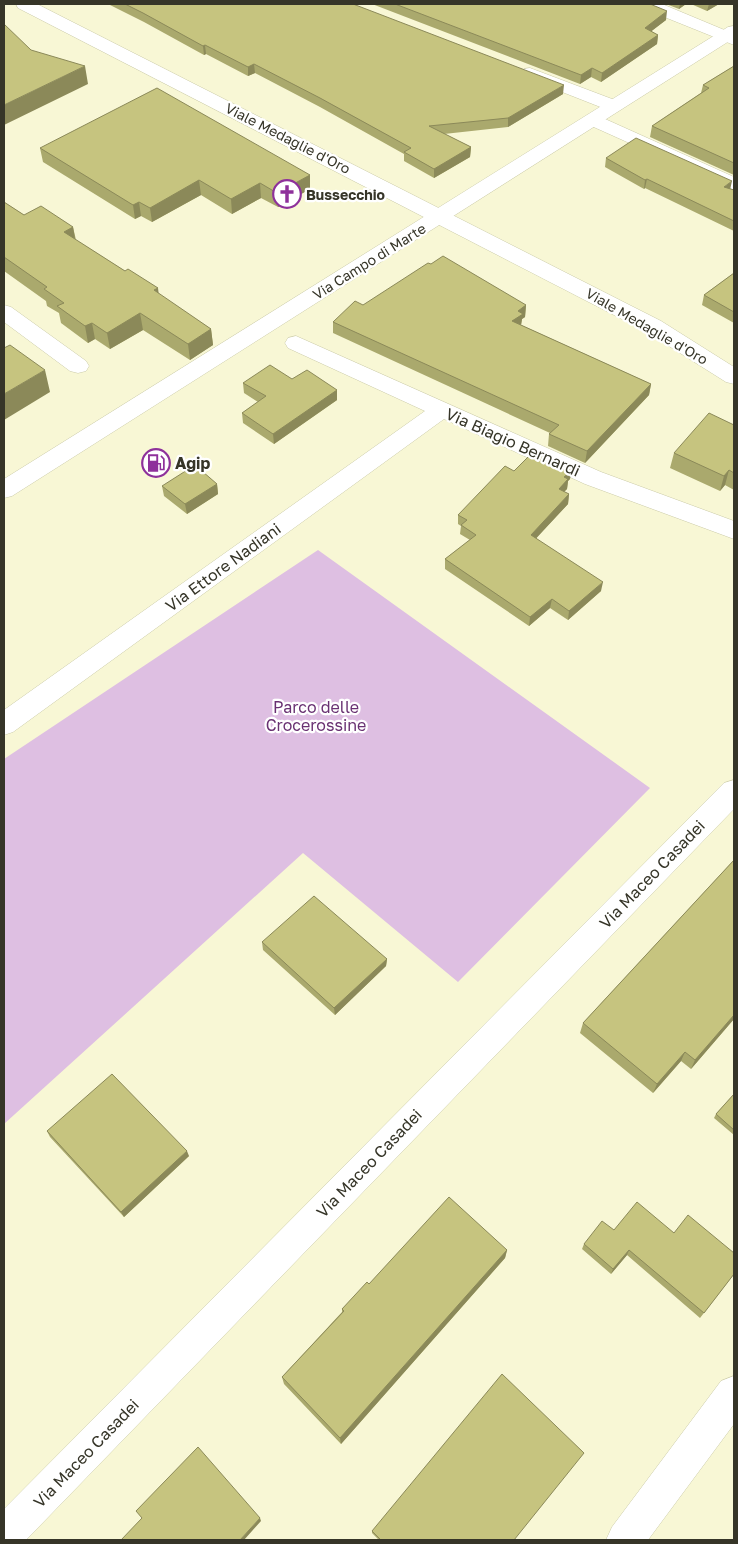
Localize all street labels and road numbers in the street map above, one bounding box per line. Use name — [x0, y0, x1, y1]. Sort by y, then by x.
street label: Viale Medaglie d'Oro — [223, 99, 353, 177]
street label: Via Campo di Marte — [309, 219, 429, 303]
street label: Viale Medaglie d'Oro — [583, 284, 711, 368]
street label: Via Biagio Bernardi — [443, 403, 583, 481]
street label: Via Ettore Nadiani — [161, 518, 285, 616]
street label: Via Maceo Casadei — [595, 816, 709, 932]
street label: Via Maceo Casadei — [312, 1105, 426, 1221]
street label: Via Maceo Casadei — [29, 1395, 143, 1511]

